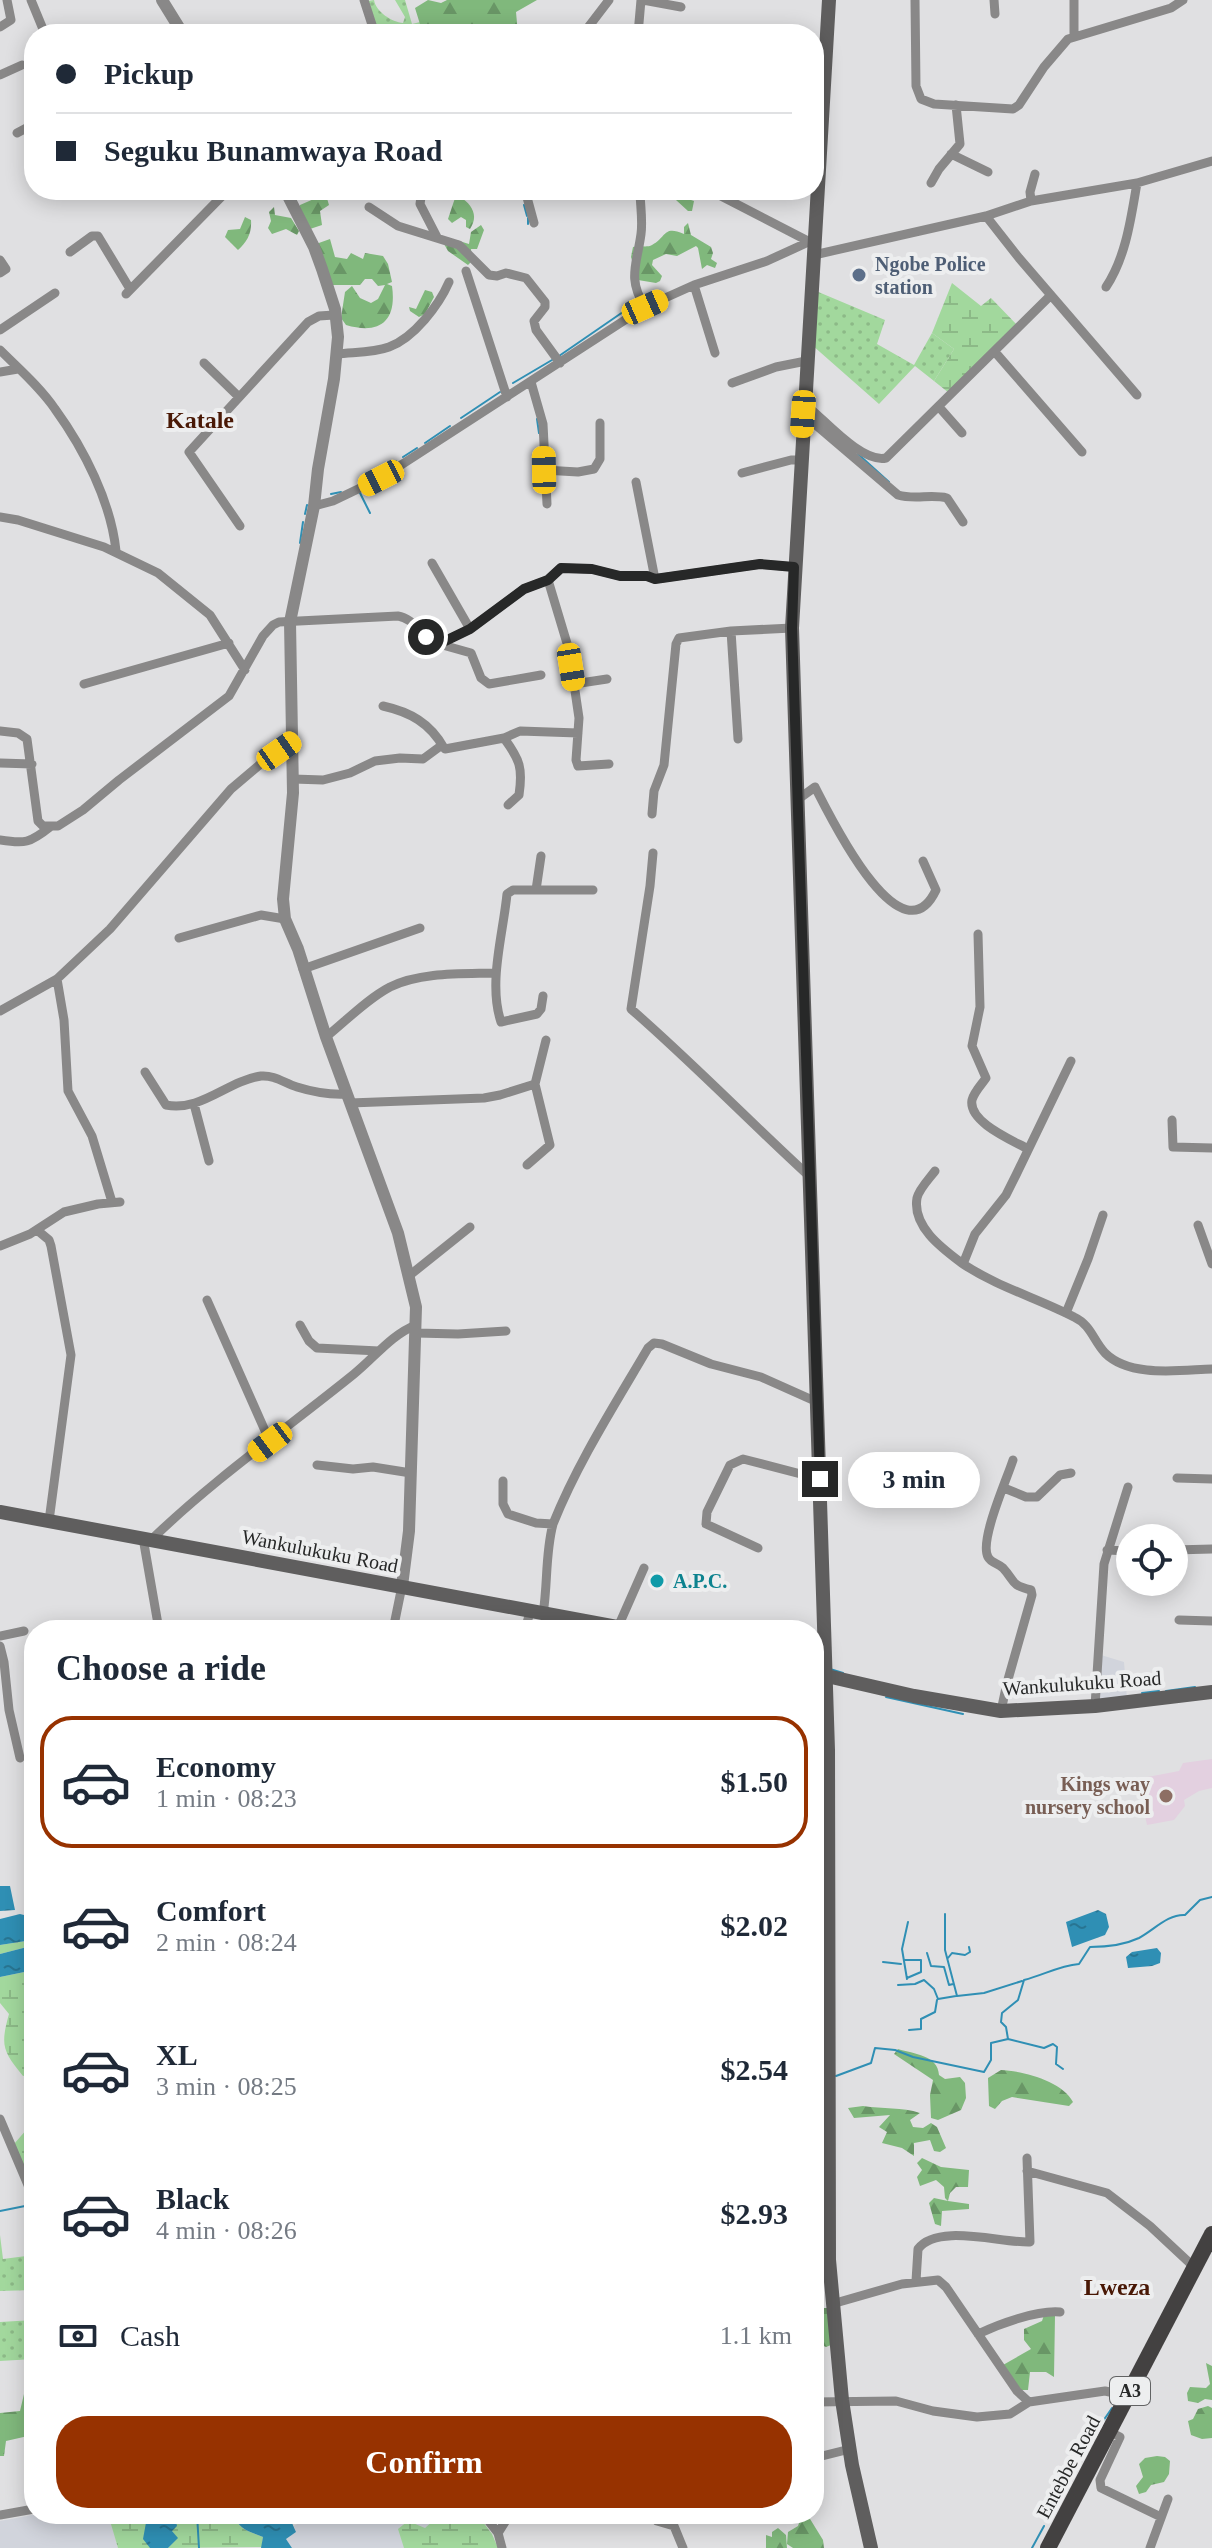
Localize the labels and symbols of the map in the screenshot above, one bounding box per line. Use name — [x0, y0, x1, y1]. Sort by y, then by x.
place label: Ngobe Police station — [875, 253, 986, 298]
marker: Ngobe Police station — [850, 266, 868, 284]
car — [618, 286, 672, 328]
car — [789, 389, 817, 439]
district label: Katale — [166, 407, 234, 433]
car — [532, 446, 556, 494]
car — [354, 456, 408, 500]
route start — [408, 619, 444, 655]
car — [555, 641, 587, 693]
car — [252, 727, 306, 775]
car — [244, 1418, 296, 1466]
callout: 3 min — [848, 1451, 980, 1507]
route end — [802, 1461, 838, 1497]
street label: Wankulukuku Road — [240, 1525, 400, 1577]
place label: A.P.C. — [673, 1570, 727, 1592]
marker: A.P.C. — [648, 1572, 666, 1590]
street label: Wankulukuku Road — [1002, 1666, 1162, 1700]
place label: Kings way nursery school — [1025, 1773, 1150, 1819]
marker: Kings way nursery school — [1157, 1787, 1175, 1805]
district label: Lweza — [1084, 2274, 1150, 2300]
road number: A3 — [1110, 2377, 1150, 2405]
street label: Entebbe Road — [1032, 2412, 1104, 2522]

